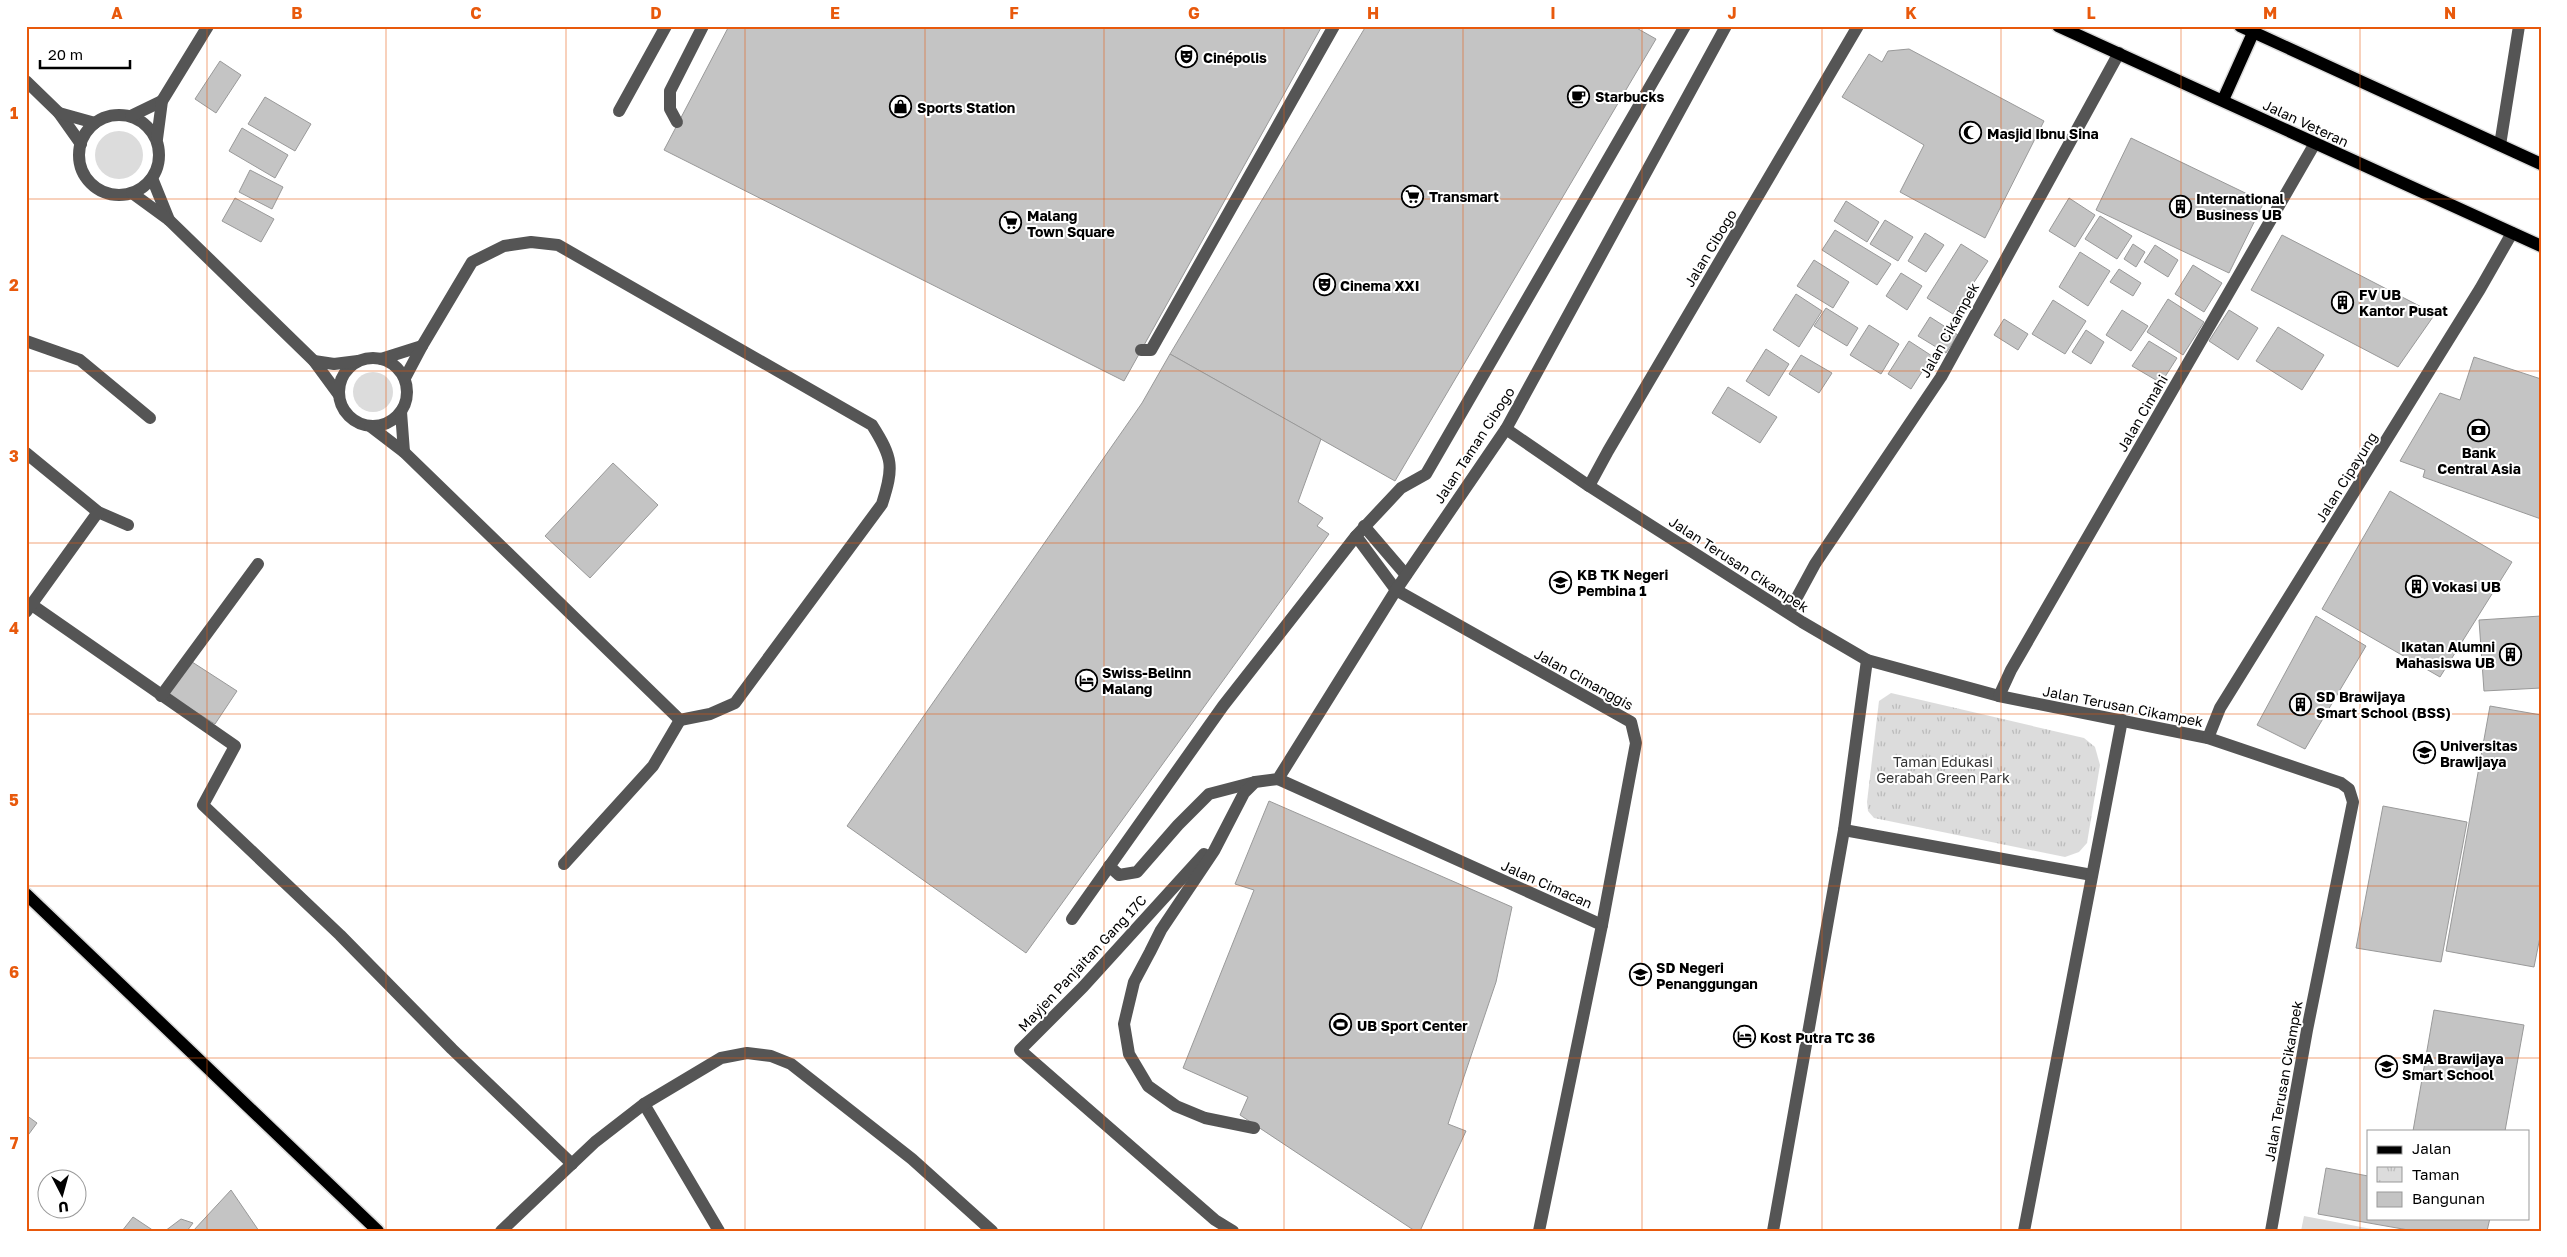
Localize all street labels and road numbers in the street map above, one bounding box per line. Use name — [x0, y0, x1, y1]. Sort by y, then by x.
street label: Jalan Veteran — [2261, 96, 2351, 150]
street label: Jalan Cibogo — [1680, 206, 1740, 290]
street label: Jalan Cikampek — [1916, 279, 1982, 381]
street label: Jalan Cimahi — [2113, 371, 2171, 455]
street label: Jalan Taman Cibogo — [1430, 384, 1518, 506]
street label: Jalan Cipayung — [2311, 429, 2381, 525]
street label: Jalan Terusan Cikampek — [1666, 512, 1812, 616]
street label: Jalan Cimanggis — [1531, 645, 1637, 713]
street label: Jalan Terusan Cikampek — [2041, 682, 2205, 730]
street label: Jalan Cimacan — [1499, 856, 1595, 912]
street label: Mayjen Panjaitan Gang 17C — [1014, 891, 1150, 1035]
street label: Jalan Terusan Cikampek — [2260, 999, 2306, 1163]

